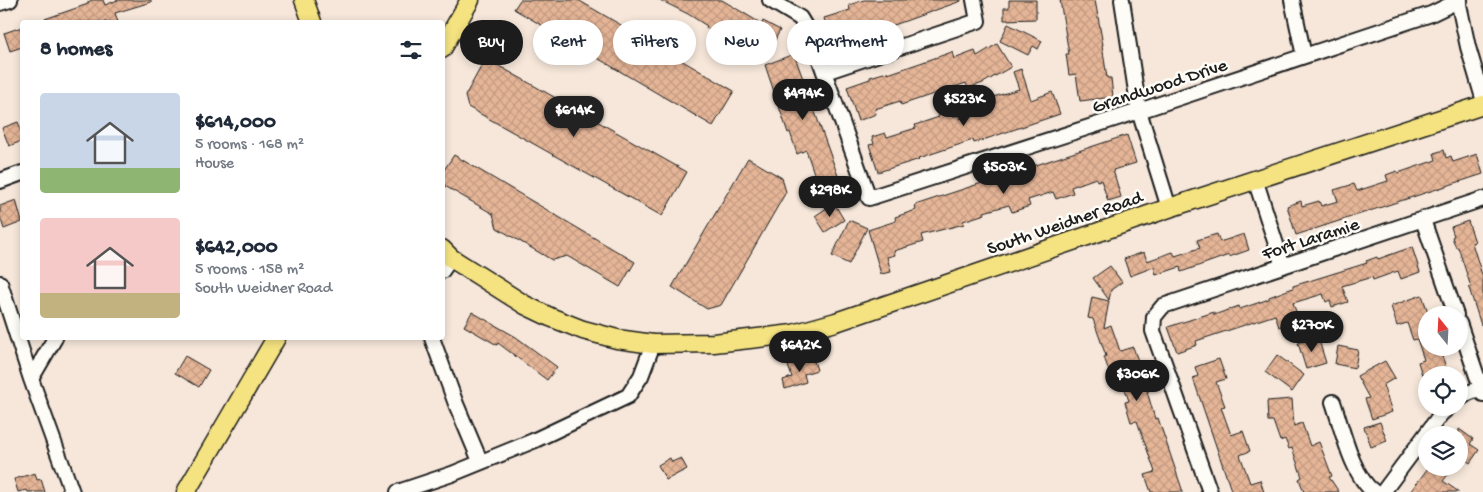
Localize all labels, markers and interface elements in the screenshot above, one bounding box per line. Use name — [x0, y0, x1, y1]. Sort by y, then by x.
chip: Buy — [460, 20, 523, 65]
chip: Rent — [533, 20, 603, 65]
chip: Filters — [613, 20, 696, 65]
chip: New — [706, 20, 777, 65]
chip: Apartment — [787, 20, 904, 65]
icon: filters — [397, 36, 425, 64]
text: 8 homes — [40, 38, 112, 63]
street label: Grandwood Drive — [1090, 55, 1231, 120]
pin: $494K — [768, 78, 838, 121]
pin: $523K — [929, 84, 999, 127]
text: $494K — [783, 85, 823, 104]
text: $523K — [944, 91, 984, 110]
pin: $614K — [539, 96, 609, 138]
text: $614K — [555, 102, 593, 121]
text: $614,000 — [195, 111, 276, 136]
icon: home — [80, 113, 140, 173]
text: 5 rooms · 168 m² — [195, 136, 304, 155]
pin: $503K — [969, 152, 1039, 195]
text: House — [195, 155, 234, 174]
text: $503K — [983, 159, 1025, 178]
pin: $298K — [795, 176, 865, 218]
text: $298K — [810, 182, 850, 201]
street label: South Weidner Road — [984, 186, 1148, 262]
street label: Fort Laramie — [1259, 214, 1363, 267]
text: $642,000 — [195, 236, 278, 261]
icon: home — [80, 238, 140, 298]
text: 5 rooms · 158 m² — [195, 261, 304, 280]
text: South Weidner Road — [195, 280, 332, 299]
north arrow — [1418, 306, 1468, 356]
map controls — [1418, 306, 1468, 476]
pin: $270K — [1277, 310, 1347, 353]
text: $270K — [1291, 317, 1333, 336]
pin: $642K — [765, 330, 835, 373]
text: $642K — [780, 337, 820, 356]
pin: $306K — [1102, 360, 1172, 402]
text: $306K — [1116, 366, 1158, 385]
button: locate — [1418, 366, 1468, 416]
button: layers — [1418, 426, 1468, 476]

